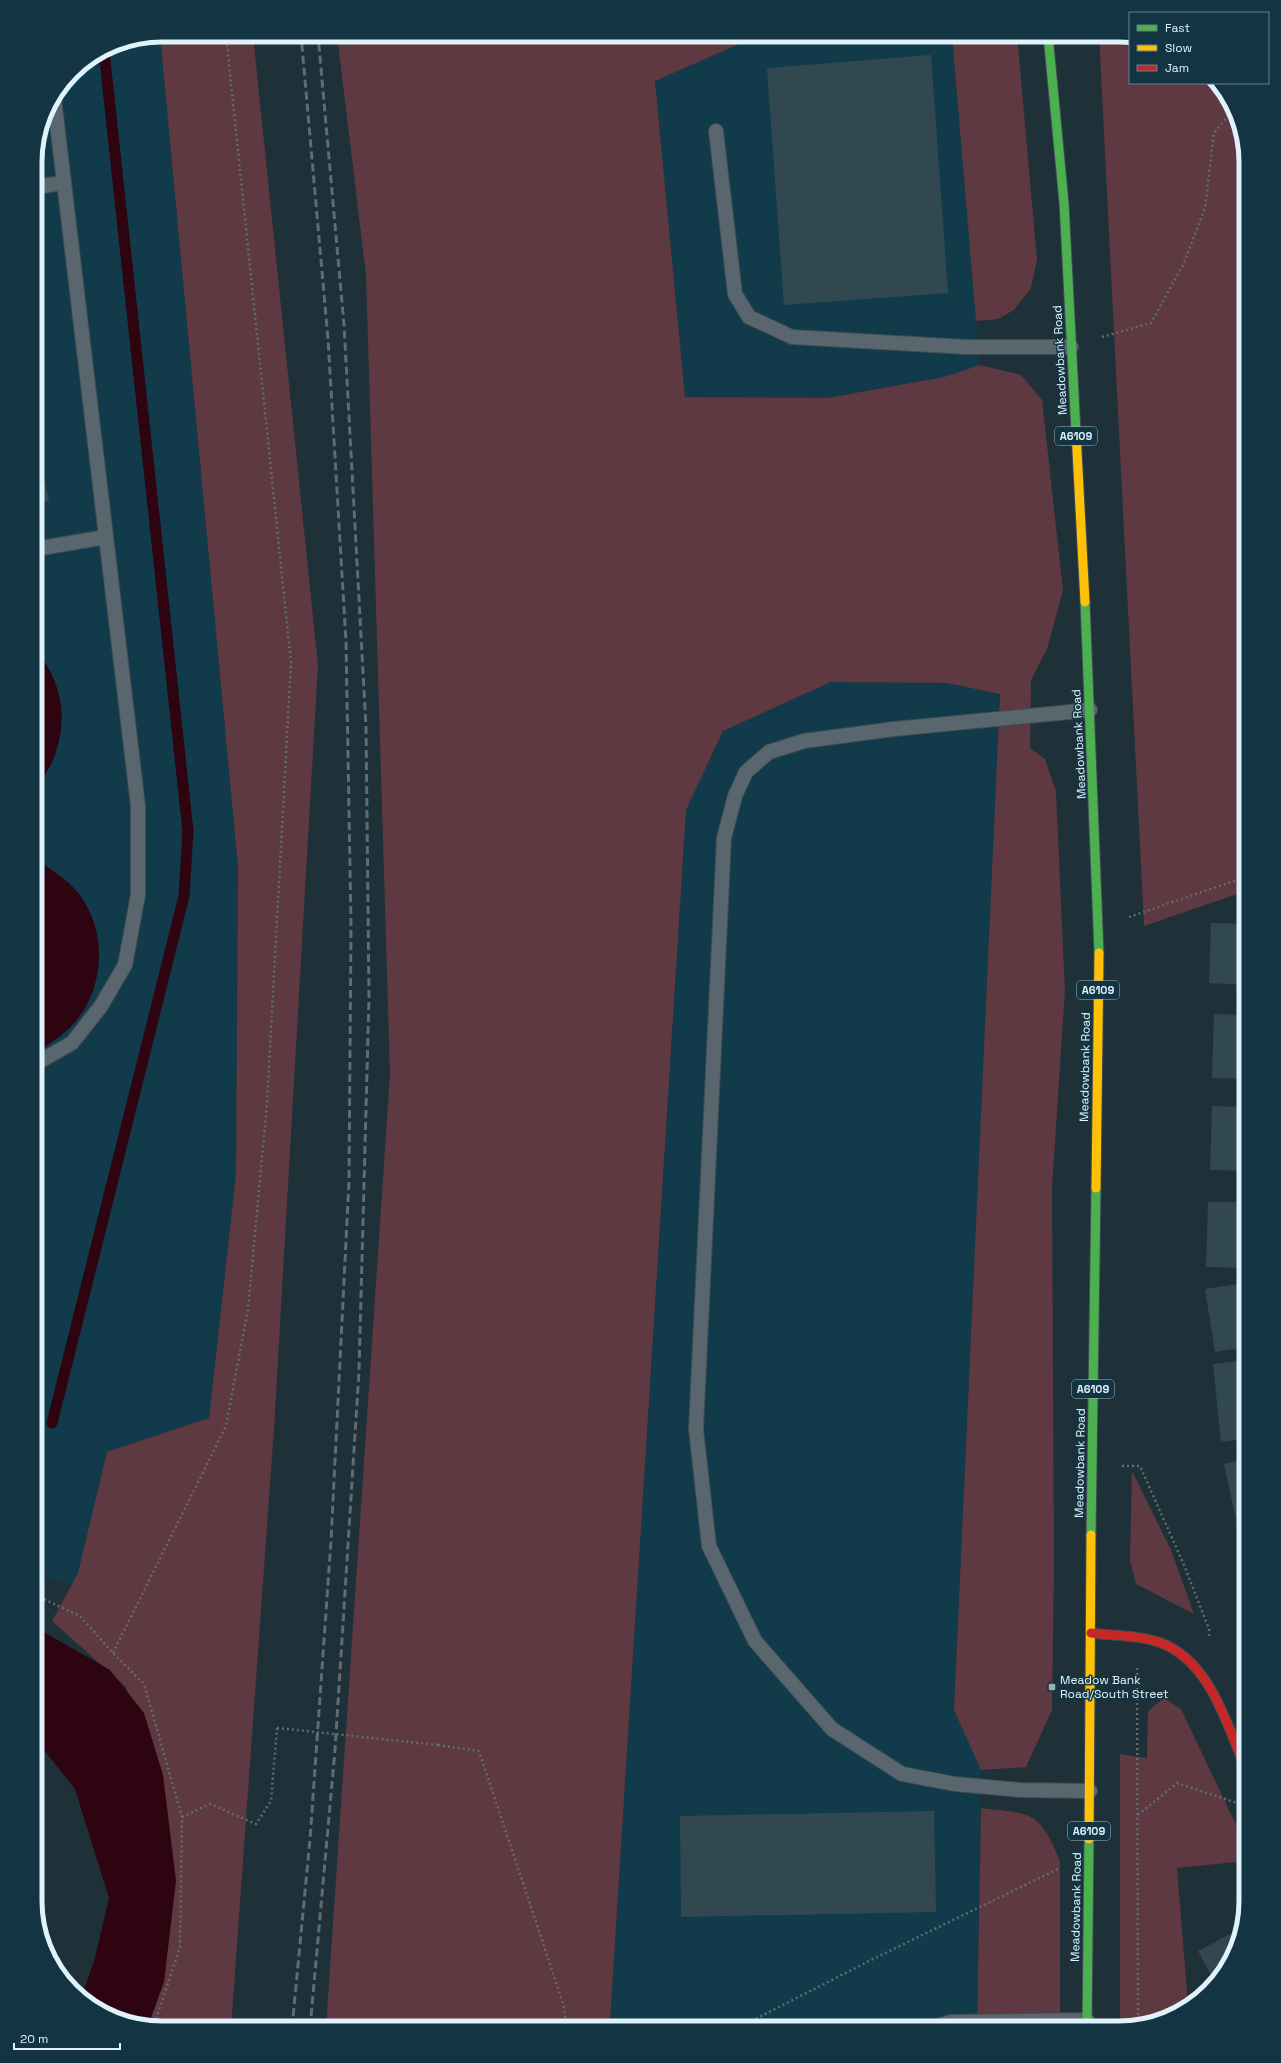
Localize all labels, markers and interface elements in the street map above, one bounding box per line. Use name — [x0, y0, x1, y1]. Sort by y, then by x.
legend — [1129, 12, 1269, 84]
text: Fast — [1165, 20, 1190, 36]
text: Slow — [1165, 40, 1192, 56]
text: Jam — [1165, 60, 1189, 76]
street label: Meadowbank Road — [1049, 305, 1071, 415]
road number: A6109 — [1055, 427, 1097, 445]
street label: Meadowbank Road — [1068, 689, 1090, 799]
road number: A6109 — [1077, 981, 1119, 999]
street label: Meadowbank Road — [1076, 1012, 1094, 1122]
road number: A6109 — [1072, 1380, 1114, 1398]
street label: Meadowbank Road — [1071, 1408, 1089, 1518]
place label: Meadow Bank Road/South Street — [1060, 1672, 1169, 1702]
marker: Meadow Bank Road/South Street — [1047, 1682, 1057, 1692]
road number: A6109 — [1068, 1822, 1110, 1840]
street label: Meadowbank Road — [1067, 1852, 1085, 1962]
scale bar — [14, 2025, 120, 2051]
text: 20 m — [20, 2031, 48, 2047]

